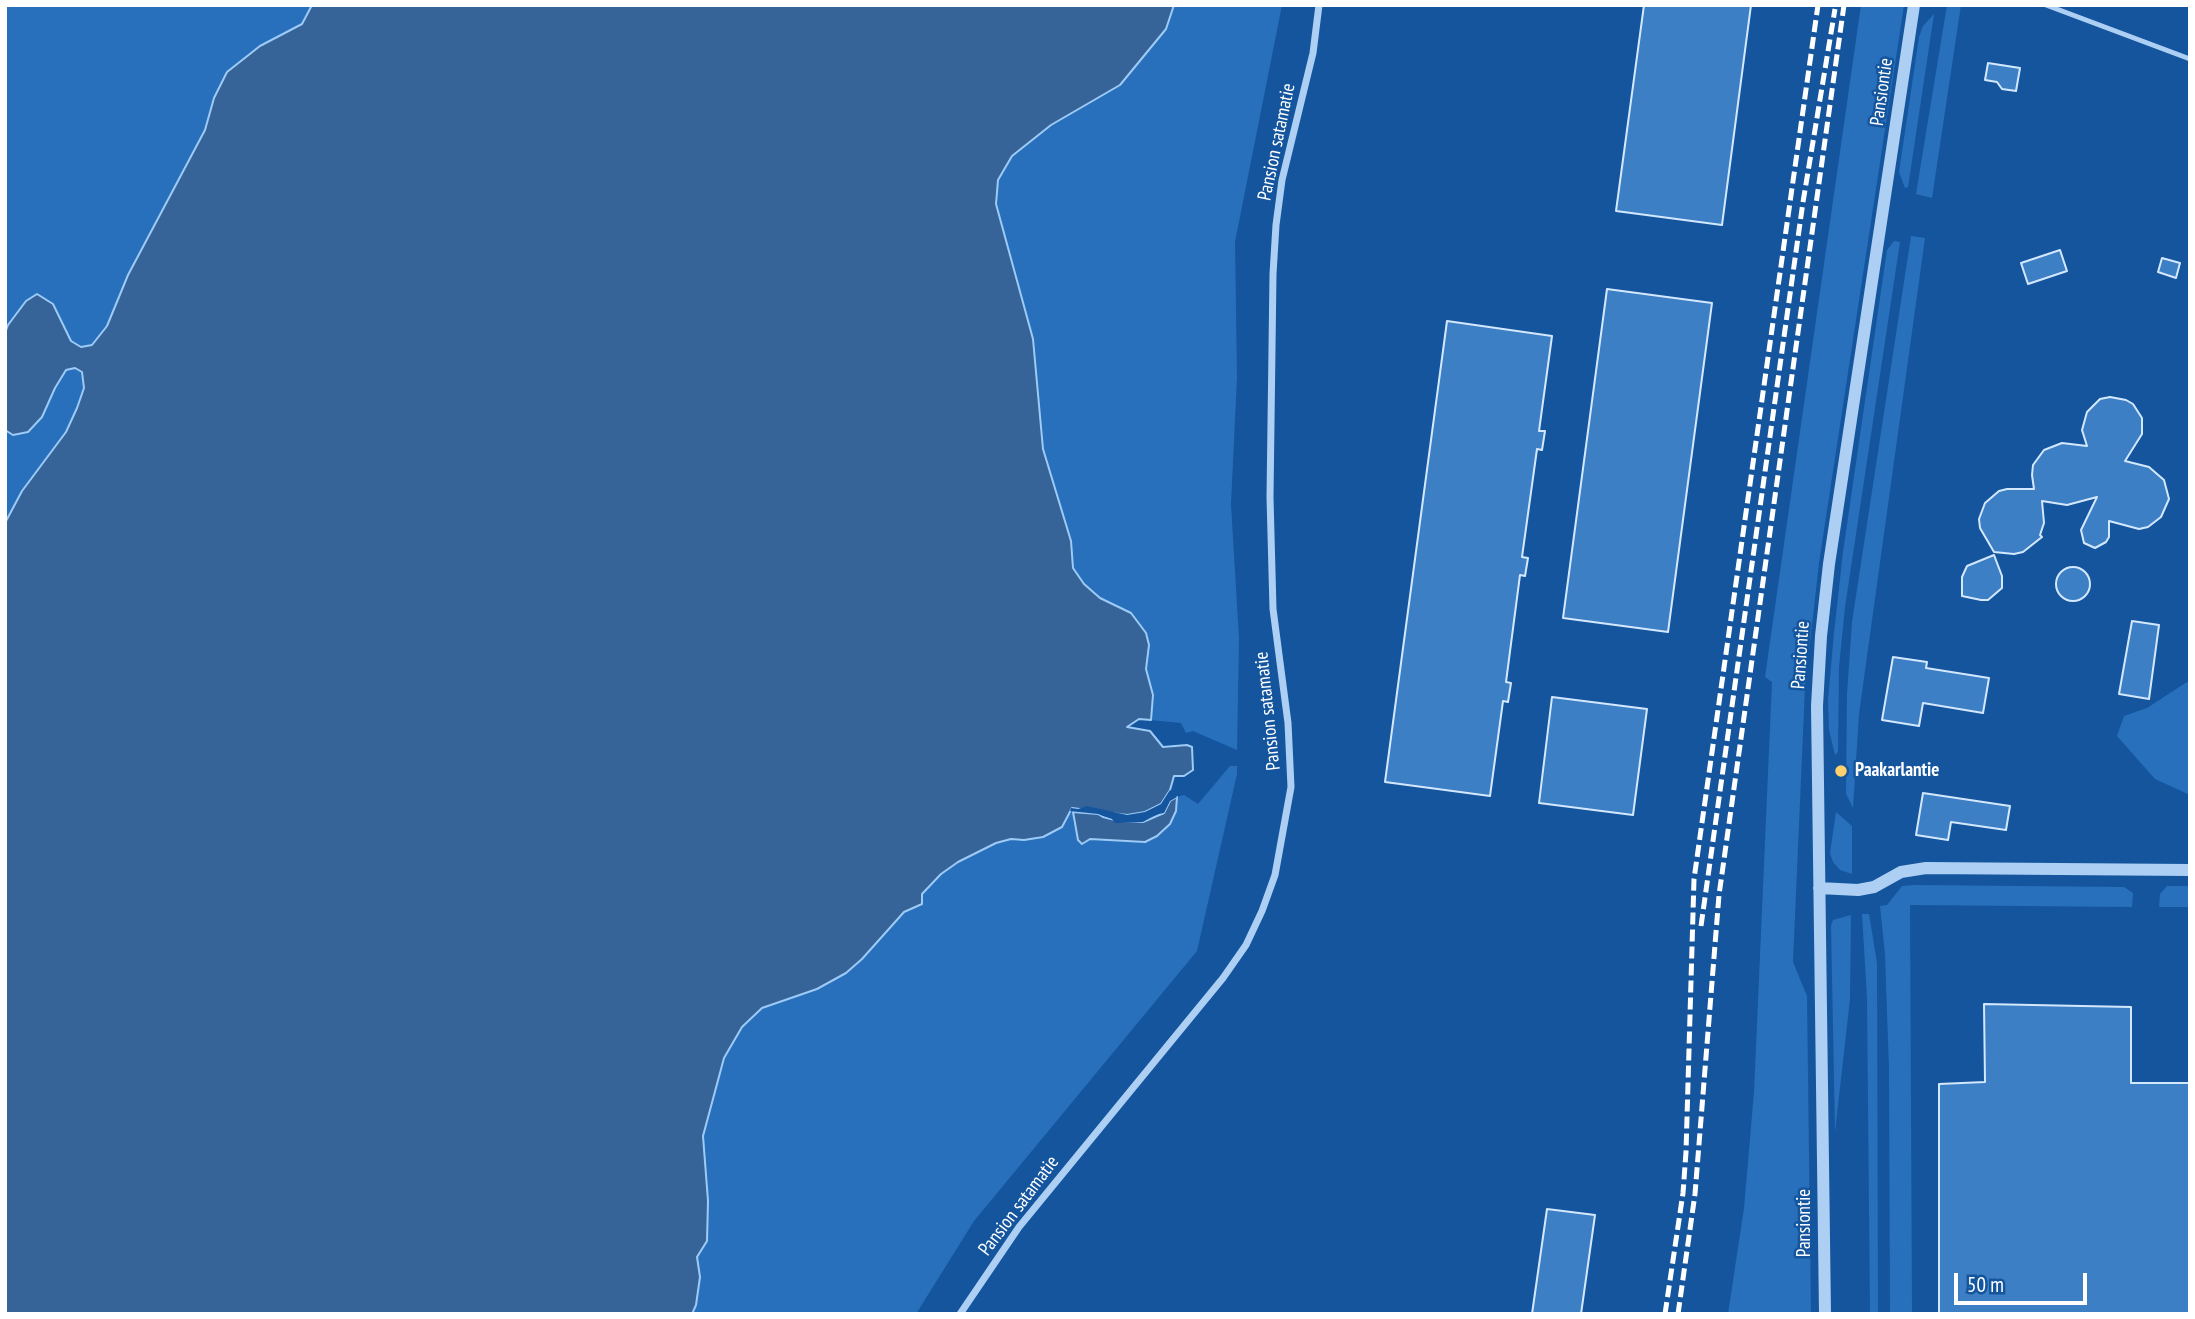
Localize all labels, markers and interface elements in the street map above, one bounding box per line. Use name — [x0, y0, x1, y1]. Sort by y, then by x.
street label: Pansiontie — [1866, 57, 1898, 127]
street label: Pansion satamatie — [1253, 81, 1301, 203]
street label: Pansiontie — [1787, 620, 1815, 690]
street label: Pansion satamatie — [1250, 651, 1286, 771]
place label: Paakarlantie — [1855, 760, 1939, 782]
marker: Paakarlantie — [1833, 763, 1849, 779]
street label: Pansion satamatie — [974, 1152, 1064, 1260]
street label: Pansiontie — [1794, 1189, 1816, 1257]
scale bar — [1957, 1260, 2090, 1304]
text: 50 m — [1967, 1271, 2004, 1298]

